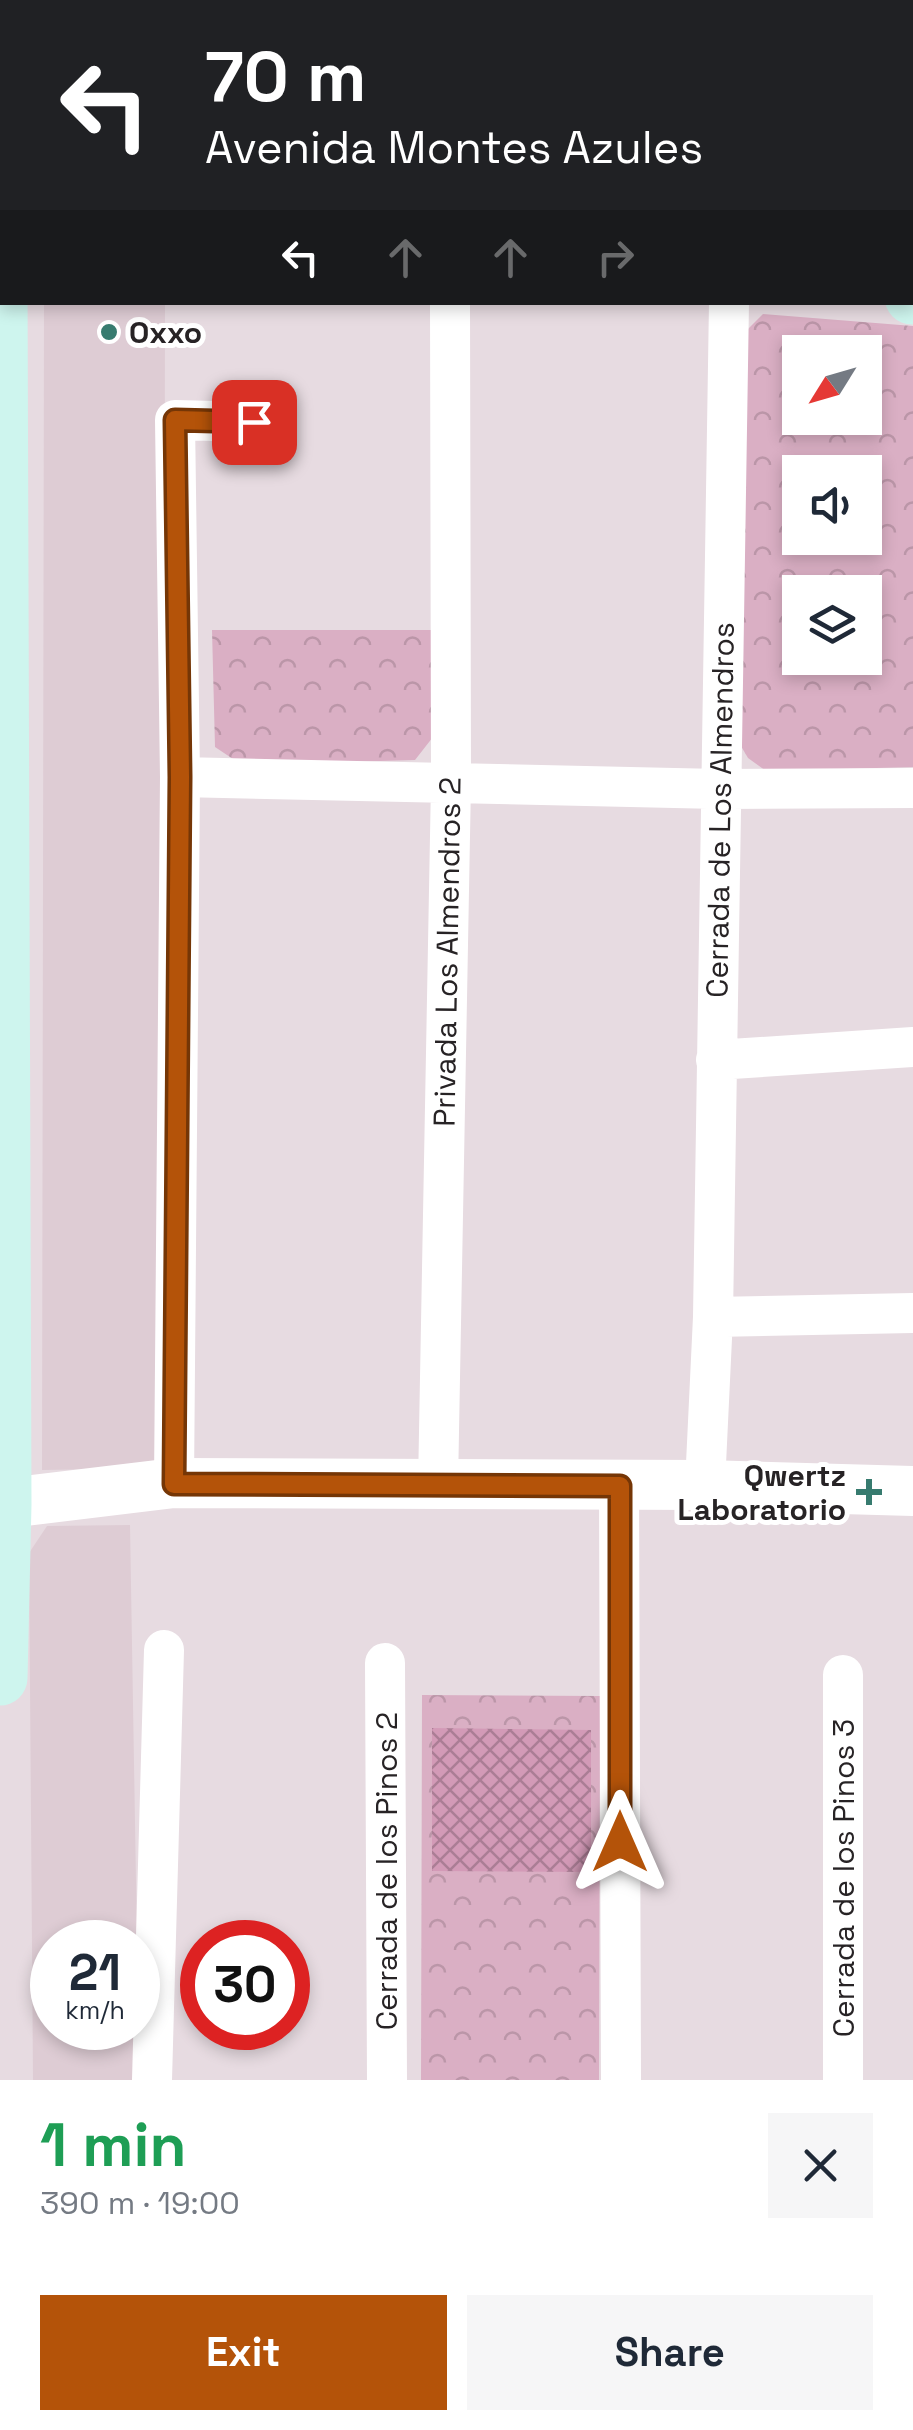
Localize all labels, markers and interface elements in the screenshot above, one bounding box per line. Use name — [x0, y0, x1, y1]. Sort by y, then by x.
text: 70 m — [205, 32, 366, 121]
icon: left — [40, 40, 170, 170]
text: Avenida Montes Azules — [205, 119, 703, 176]
icon: left — [273, 230, 328, 285]
icon: ahead — [378, 230, 433, 285]
icon: ahead — [483, 230, 538, 285]
icon: right — [588, 230, 643, 285]
place label: Oxxo — [129, 313, 202, 352]
marker: Oxxo — [98, 321, 120, 343]
north arrow — [782, 335, 882, 435]
map controls — [782, 335, 882, 675]
pin — [212, 380, 297, 465]
icon: arrive — [227, 395, 282, 450]
button: sound — [782, 455, 882, 555]
button: layers — [782, 575, 882, 675]
street label: Cerrada de Los Almendros — [697, 622, 743, 998]
street label: Privada Los Almendros 2 — [424, 777, 470, 1127]
place label: Qwertz Laboratorio — [677, 1456, 846, 1529]
marker: Qwertz Laboratorio — [856, 1479, 882, 1505]
street label: Cerrada de los Pinos 2 — [367, 1712, 406, 2030]
street label: Cerrada de los Pinos 3 — [824, 1719, 863, 2037]
position arrow — [568, 1790, 672, 1894]
speed limit sign: 30 — [180, 1920, 310, 2050]
text: 21 — [69, 1941, 121, 2005]
text: km/h — [65, 1994, 125, 2026]
text: 1 min — [40, 2107, 187, 2184]
button: close — [768, 2113, 873, 2218]
text: 390 m · 19:00 — [40, 2183, 240, 2223]
button: Exit — [40, 2295, 447, 2410]
button: Share — [467, 2295, 873, 2410]

